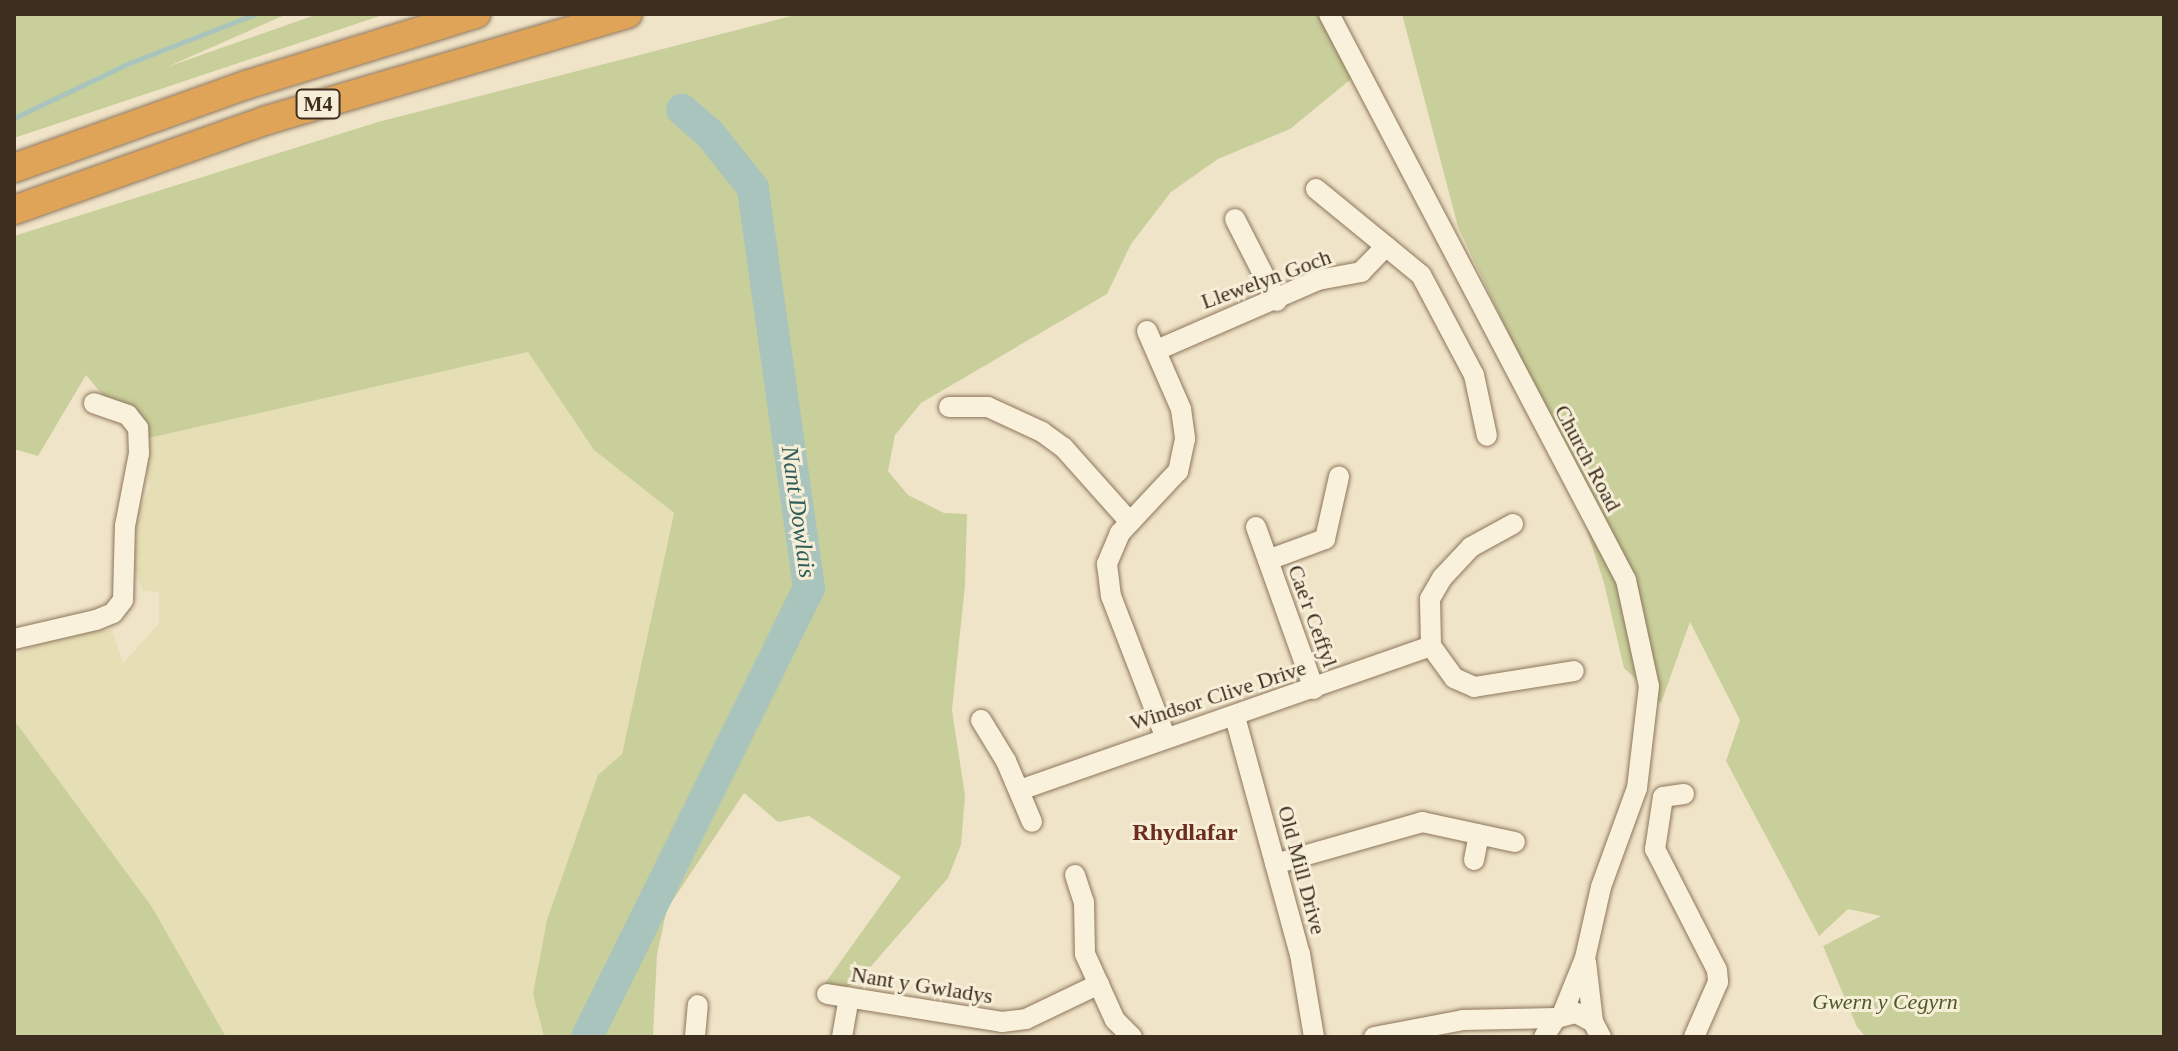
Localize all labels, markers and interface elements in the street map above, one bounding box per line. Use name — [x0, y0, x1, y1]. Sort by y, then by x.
road number: M4 — [294, 88, 342, 120]
street label: Llewelyn Goch — [1197, 243, 1335, 315]
street label: Church Road — [1549, 400, 1627, 516]
water label: Nant Dowlais — [775, 444, 821, 580]
street label: Cae'r Ceffyl — [1282, 561, 1344, 671]
street label: Windsor Clive Drive — [1127, 654, 1309, 736]
street label: Old Mill Drive — [1272, 803, 1332, 937]
district label: Rhydlafar — [1132, 819, 1238, 847]
street label: Nant y Gwladys — [849, 961, 995, 1009]
park label: Gwern y Cegyrn — [1812, 989, 1958, 1015]

